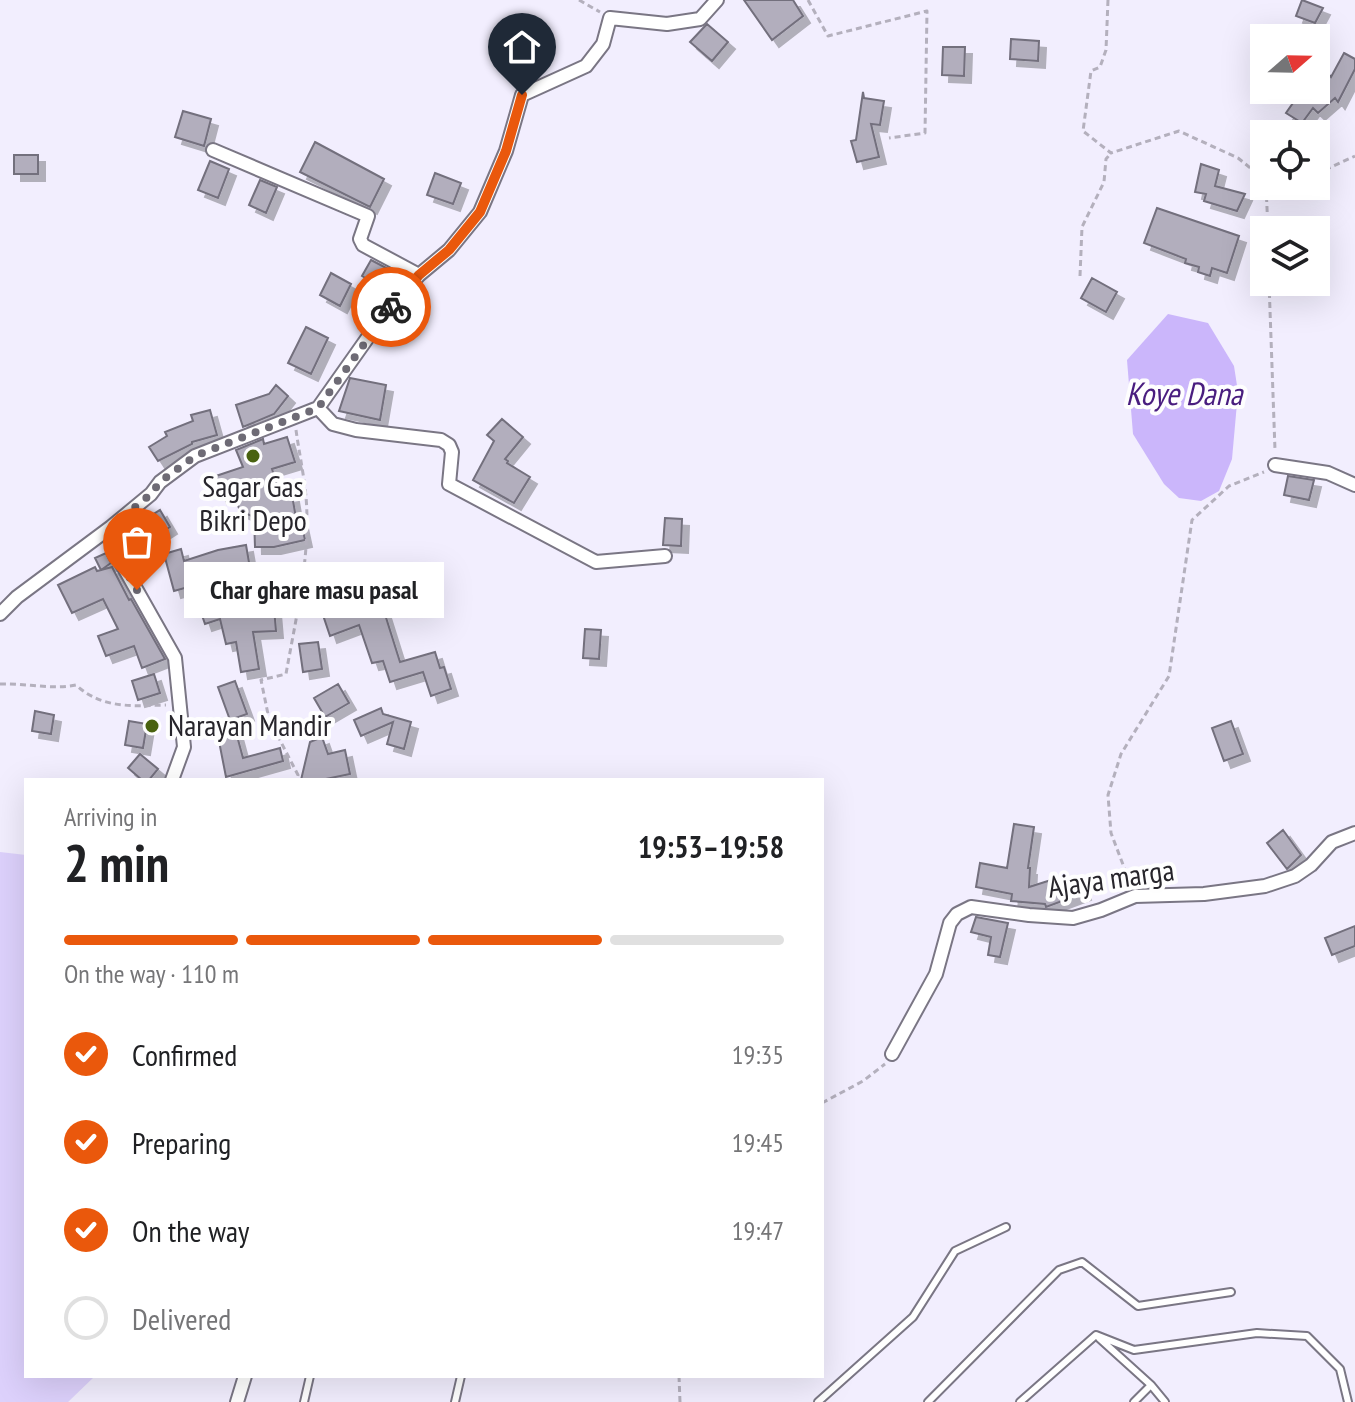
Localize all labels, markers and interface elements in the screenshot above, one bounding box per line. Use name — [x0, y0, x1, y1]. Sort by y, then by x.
pin — [488, 13, 556, 95]
north arrow — [1250, 24, 1330, 104]
map controls — [1250, 24, 1330, 296]
icon: home — [500, 25, 544, 69]
button: locate — [1250, 120, 1330, 200]
button: layers — [1250, 216, 1330, 296]
courier — [351, 267, 431, 347]
icon: bike — [369, 285, 413, 329]
water label: Koye Dana — [1126, 372, 1244, 414]
marker: Sagar Gas Bikri Depo — [244, 447, 262, 465]
place label: Sagar Gas Bikri Depo — [199, 466, 307, 539]
pin — [103, 508, 171, 590]
icon: bag — [115, 520, 159, 564]
callout: Char ghare masu pasal — [185, 562, 445, 618]
text: Char ghare masu pasal — [210, 573, 418, 606]
place label: Narayan Mandir — [168, 705, 332, 744]
marker: Narayan Mandir — [143, 717, 161, 735]
text: Arriving in — [64, 800, 157, 833]
text: 19:53–19:58 — [638, 827, 784, 866]
text: 2 min — [64, 829, 169, 896]
street label: Ajaya marga — [1045, 849, 1176, 906]
text: On the way · 110 m — [64, 957, 239, 990]
icon: check — [64, 1032, 108, 1076]
text: Confirmed — [132, 1035, 237, 1074]
text: 19:35 — [732, 1038, 784, 1071]
icon: check — [64, 1120, 108, 1164]
text: Preparing — [132, 1123, 231, 1162]
text: 19:45 — [732, 1126, 784, 1159]
icon: check — [64, 1208, 108, 1252]
text: On the way — [132, 1211, 249, 1250]
text: 19:47 — [732, 1214, 784, 1247]
text: Delivered — [132, 1299, 231, 1338]

